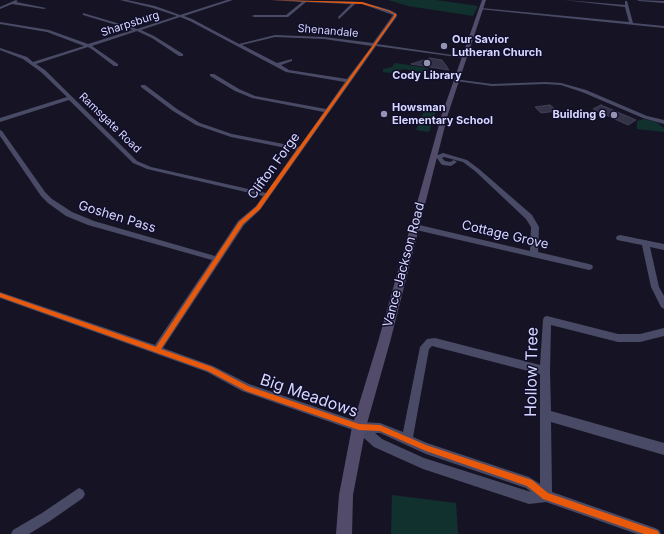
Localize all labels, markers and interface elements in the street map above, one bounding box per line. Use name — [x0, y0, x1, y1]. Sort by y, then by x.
street label: Sharpsburg — [99, 8, 161, 40]
street label: Shenandale — [297, 22, 359, 40]
place label: Our Savior Lutheran Church — [452, 33, 542, 59]
marker: Our Savior Lutheran Church — [439, 41, 449, 51]
marker: Cody Library — [422, 58, 432, 68]
place label: Cody Library — [392, 69, 462, 83]
street label: Ramsgate Road — [76, 90, 144, 156]
place label: Howsman Elementary School — [392, 101, 493, 127]
place label: Building 6 — [552, 108, 606, 122]
marker: Howsman Elementary School — [379, 109, 389, 119]
marker: Building 6 — [609, 110, 619, 120]
street label: Clifton Forge — [245, 130, 303, 202]
street label: Goshen Pass — [76, 198, 158, 236]
street label: Vance Jackson Road — [380, 201, 428, 329]
street label: Cottage Grove — [460, 217, 550, 253]
street label: Hollow Tree — [522, 327, 542, 417]
street label: Big Meadows — [258, 370, 360, 422]

